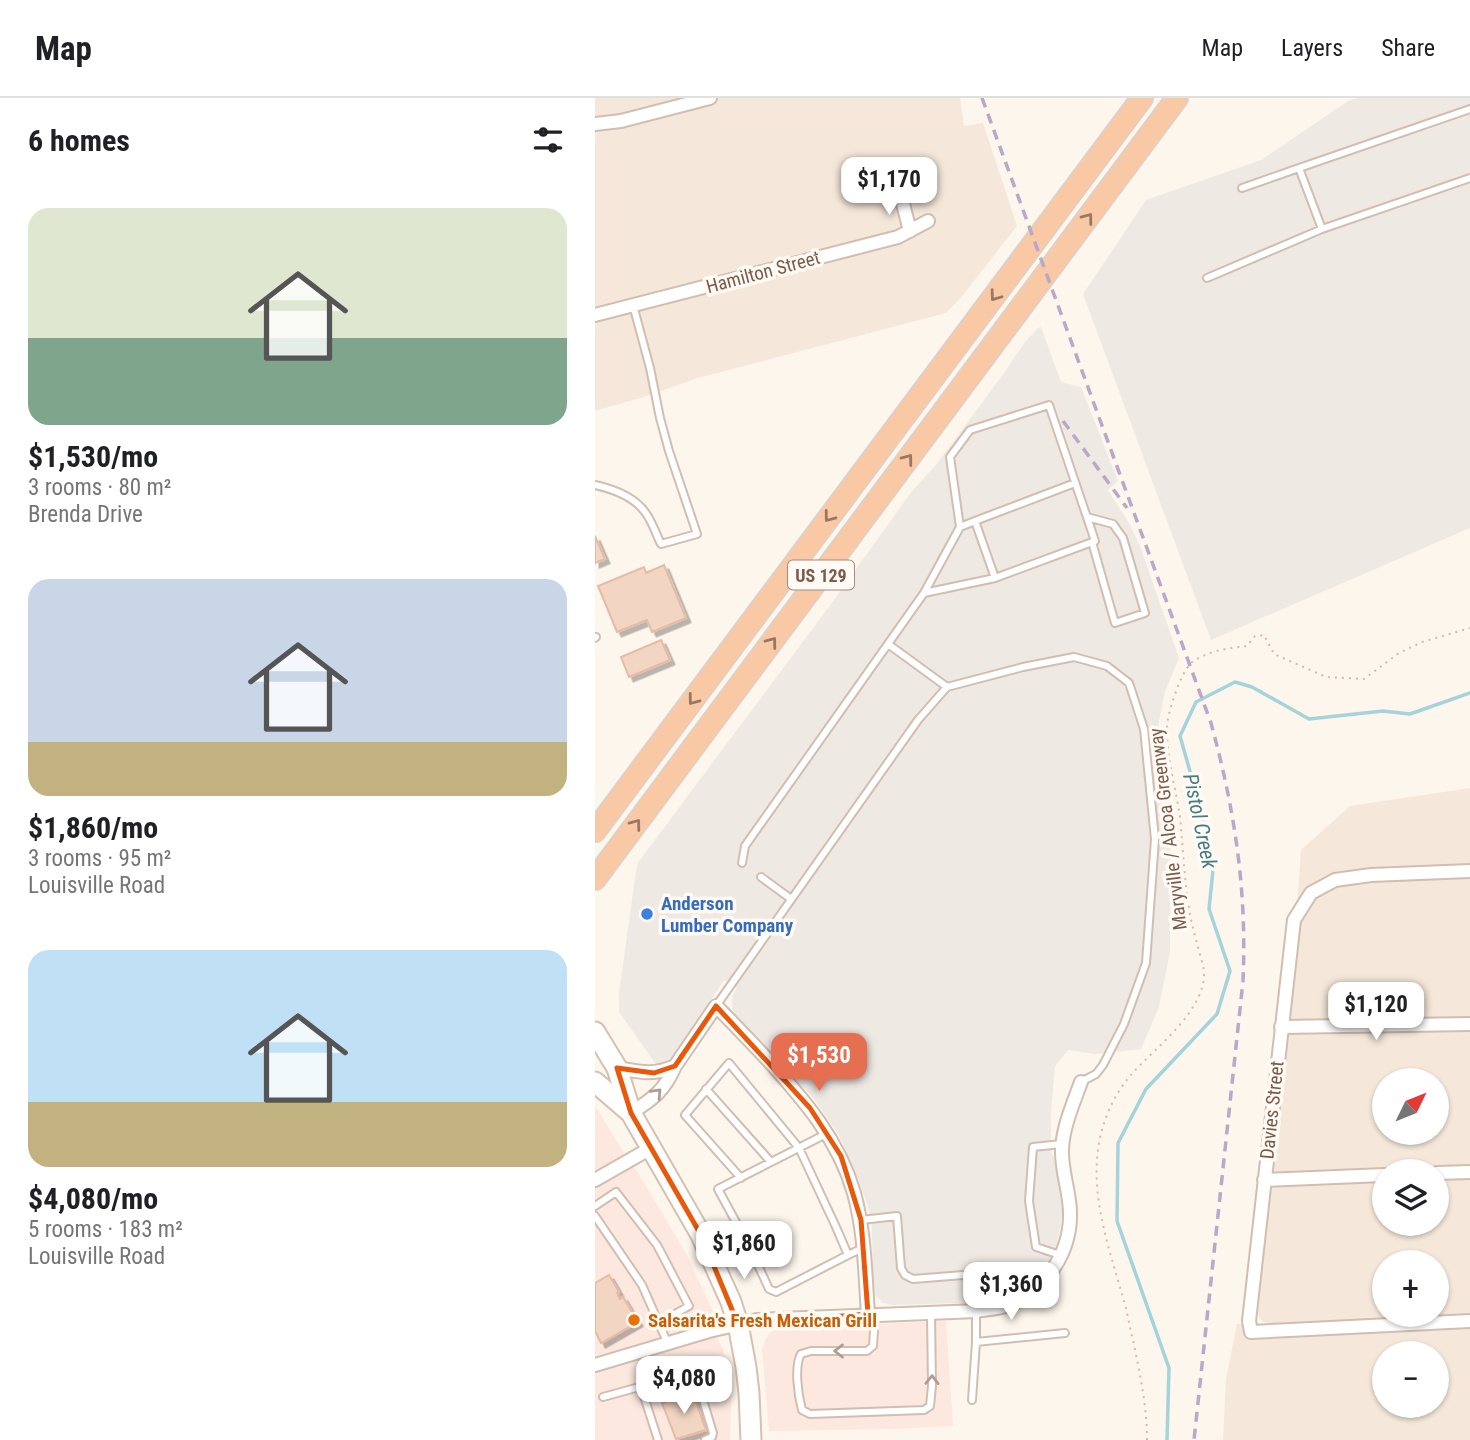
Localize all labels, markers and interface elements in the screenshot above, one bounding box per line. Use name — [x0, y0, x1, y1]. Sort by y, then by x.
text: Map — [35, 29, 92, 68]
text: Map — [1202, 34, 1243, 62]
text: Layers — [1281, 34, 1343, 62]
text: Share — [1381, 34, 1435, 62]
icon: filters — [529, 121, 567, 159]
text: 6 homes — [28, 123, 130, 158]
pin: $1,170 — [832, 158, 946, 217]
text: $1,170 — [857, 166, 921, 193]
one-way arrow — [1080, 213, 1092, 225]
street label: Hamilton Street — [704, 246, 822, 298]
icon: home — [235, 253, 361, 379]
one-way arrow — [990, 288, 1003, 301]
text: $1,530/mo — [28, 439, 158, 474]
one-way arrow — [900, 454, 912, 467]
text: 3 rooms · 80 m² — [28, 474, 171, 501]
text: Brenda Drive — [28, 501, 143, 528]
one-way arrow — [825, 510, 838, 522]
road number: US 129 — [788, 560, 854, 589]
icon: home — [235, 624, 361, 750]
one-way arrow — [764, 637, 776, 649]
one-way arrow — [689, 692, 701, 704]
street label: Maryville / Alcoa Greenway — [1144, 727, 1192, 931]
water label: Pistol Creek — [1178, 771, 1222, 872]
text: $1,860/mo — [28, 810, 158, 845]
one-way arrow — [627, 819, 640, 832]
text: 3 rooms · 95 m² — [28, 845, 171, 872]
text: Louisville Road — [28, 872, 165, 899]
place label: Anderson Lumber Company — [661, 892, 794, 937]
marker: Anderson Lumber Company — [639, 906, 655, 922]
pin: $1,120 — [1319, 982, 1433, 1042]
text: $1,120 — [1344, 991, 1408, 1018]
icon: home — [235, 995, 361, 1121]
pin: $1,530 — [762, 1034, 876, 1093]
text: $1,530 — [787, 1042, 851, 1069]
street label: Davies Street — [1255, 1060, 1289, 1160]
north arrow — [1372, 1068, 1449, 1144]
map controls — [1372, 1068, 1449, 1418]
one-way arrow — [649, 1088, 662, 1101]
button: layers — [1372, 1159, 1449, 1236]
text: $4,080/mo — [28, 1181, 158, 1216]
text: 5 rooms · 183 m² — [28, 1216, 183, 1243]
pin: $1,860 — [687, 1222, 801, 1281]
text: $1,860 — [712, 1230, 776, 1257]
text: Louisville Road — [28, 1243, 165, 1270]
button: + — [1372, 1250, 1449, 1327]
pin: $1,360 — [954, 1262, 1068, 1322]
text: $1,360 — [979, 1271, 1043, 1298]
place label: Salsarita's Fresh Mexican Grill — [648, 1309, 877, 1332]
marker: Salsarita's Fresh Mexican Grill — [626, 1312, 642, 1328]
button: − — [1372, 1341, 1449, 1418]
one-way arrow — [833, 1343, 844, 1359]
pin: $4,080 — [627, 1356, 741, 1416]
text: $4,080 — [652, 1365, 716, 1392]
one-way arrow — [924, 1374, 939, 1385]

